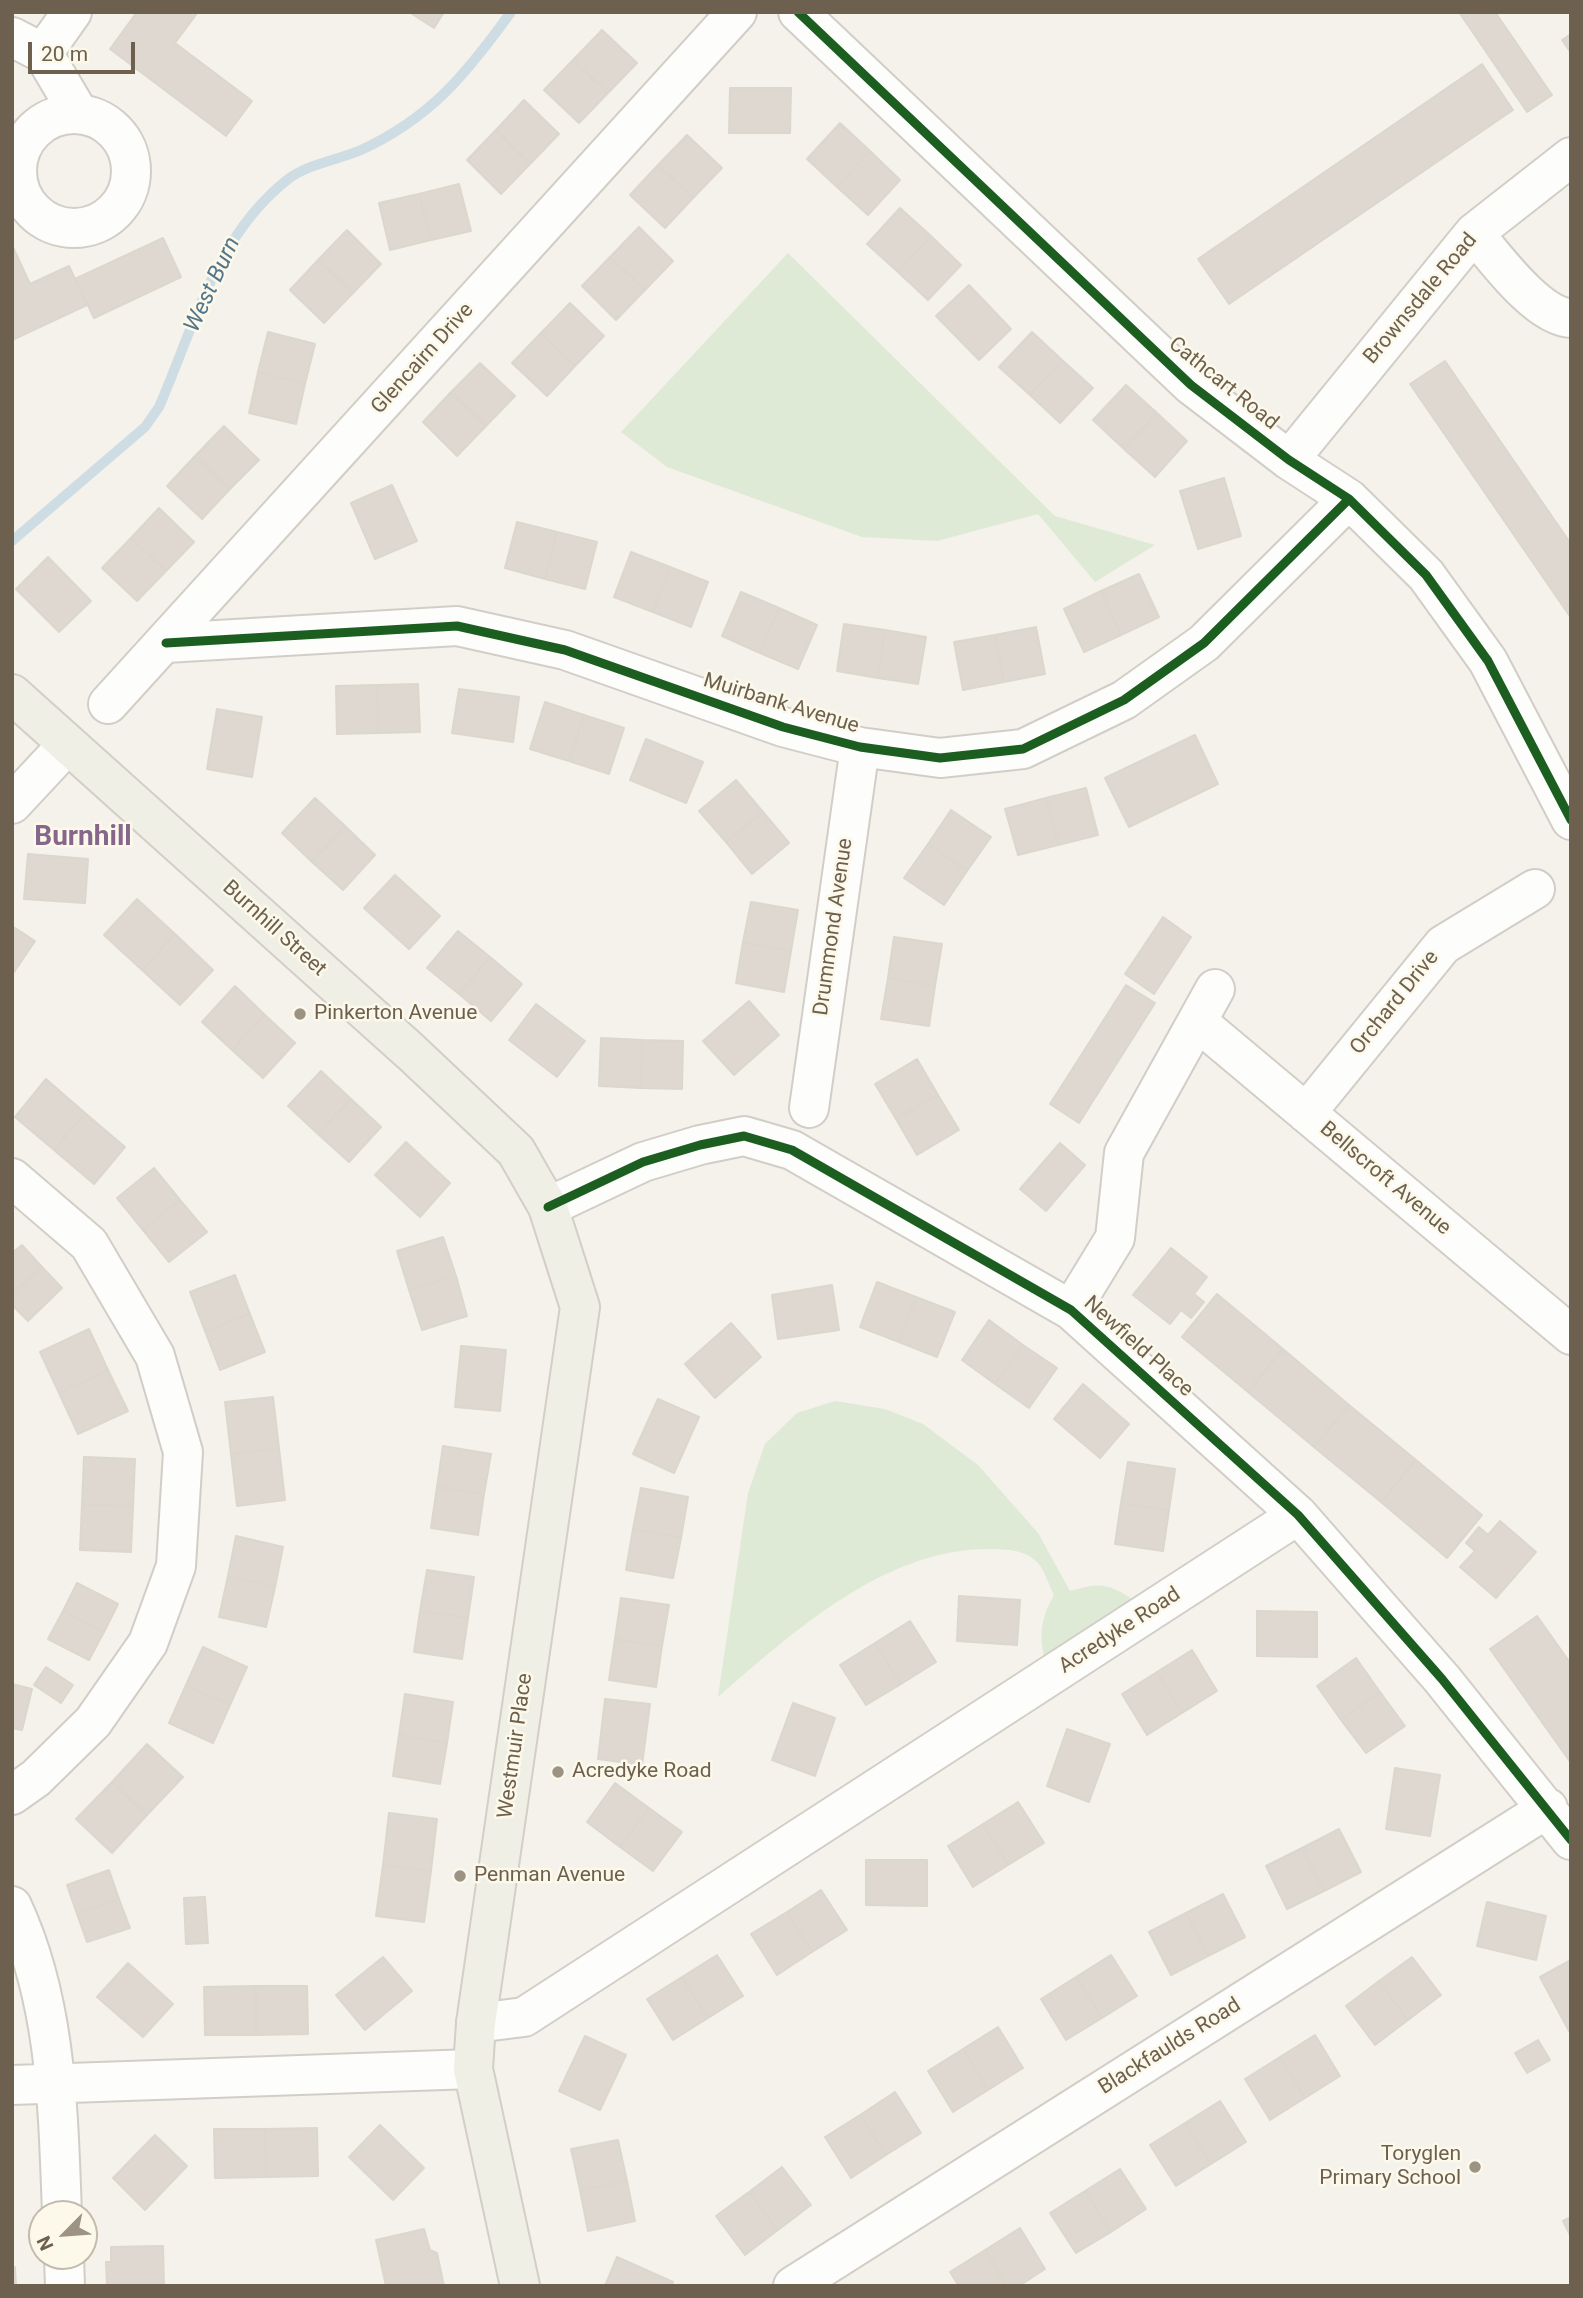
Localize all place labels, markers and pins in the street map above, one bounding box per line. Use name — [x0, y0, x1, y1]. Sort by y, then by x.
place label: Pinkerton Avenue — [314, 1001, 477, 1027]
marker: Pinkerton Avenue — [292, 1006, 308, 1022]
place label: Acredyke Road — [572, 1759, 711, 1785]
marker: Acredyke Road — [550, 1764, 566, 1780]
place label: Penman Avenue — [474, 1863, 625, 1889]
marker: Penman Avenue — [452, 1868, 468, 1884]
place label: Toryglen Primary School — [1319, 2142, 1461, 2192]
marker: Toryglen Primary School — [1467, 2159, 1483, 2175]

